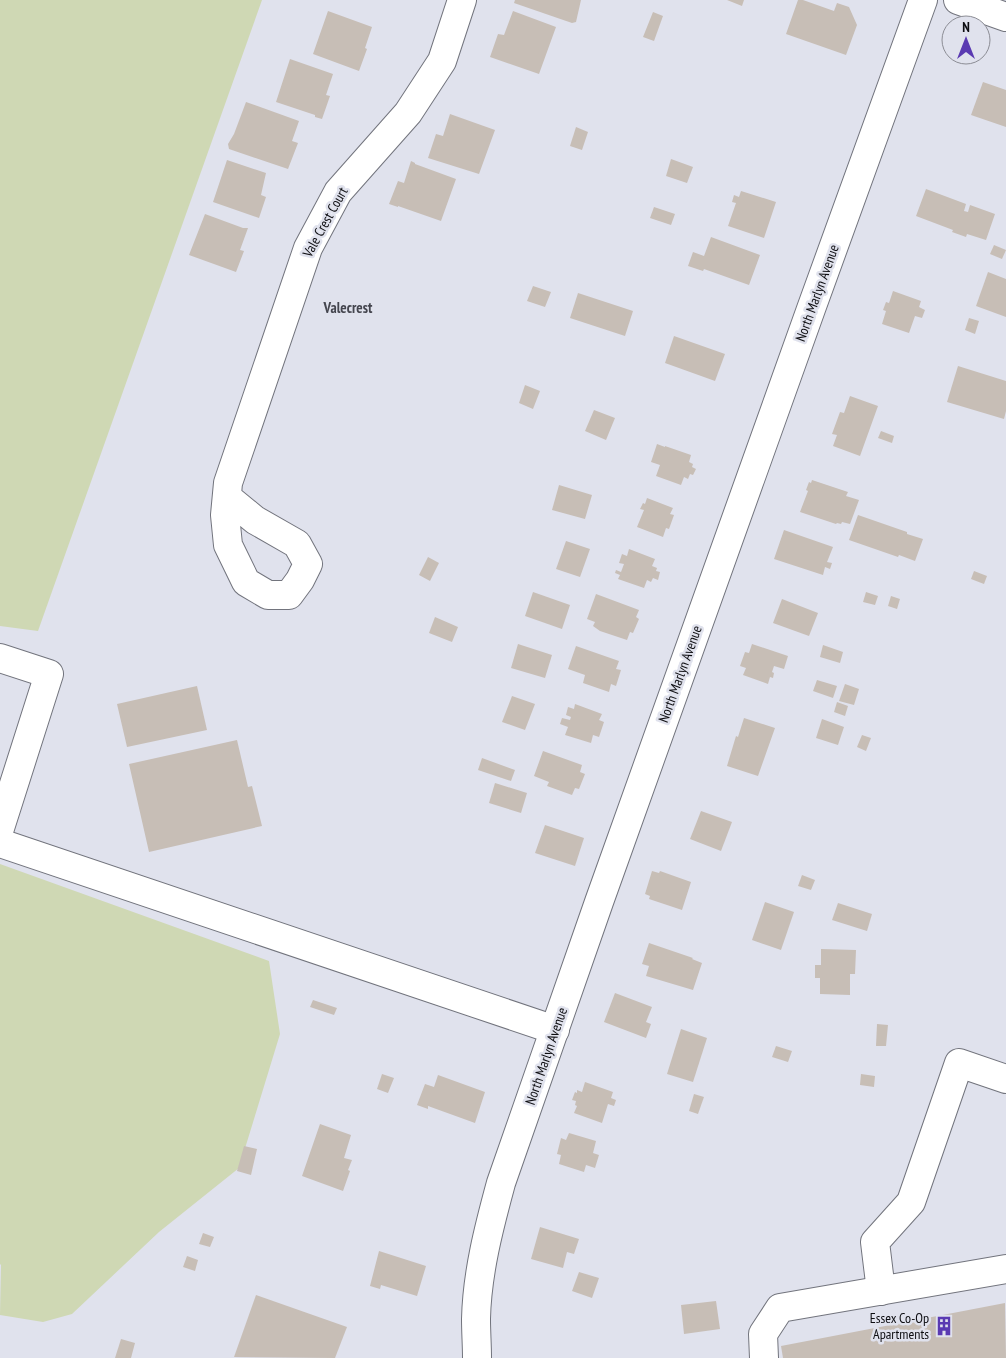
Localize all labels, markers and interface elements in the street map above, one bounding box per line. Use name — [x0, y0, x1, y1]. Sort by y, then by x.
north arrow — [941, 15, 991, 65]
text: N — [962, 18, 970, 36]
street label: Vale Crest Court — [298, 184, 352, 261]
street label: North Marlyn Avenue — [791, 242, 843, 344]
district label: Valecrest — [323, 298, 373, 317]
street label: North Marlyn Avenue — [654, 623, 706, 725]
street label: North Marlyn Avenue — [521, 1005, 571, 1107]
place label: Essex Co-Op Apartments — [870, 1309, 929, 1343]
building icon: Essex Co-Op Apartments — [933, 1315, 955, 1337]

